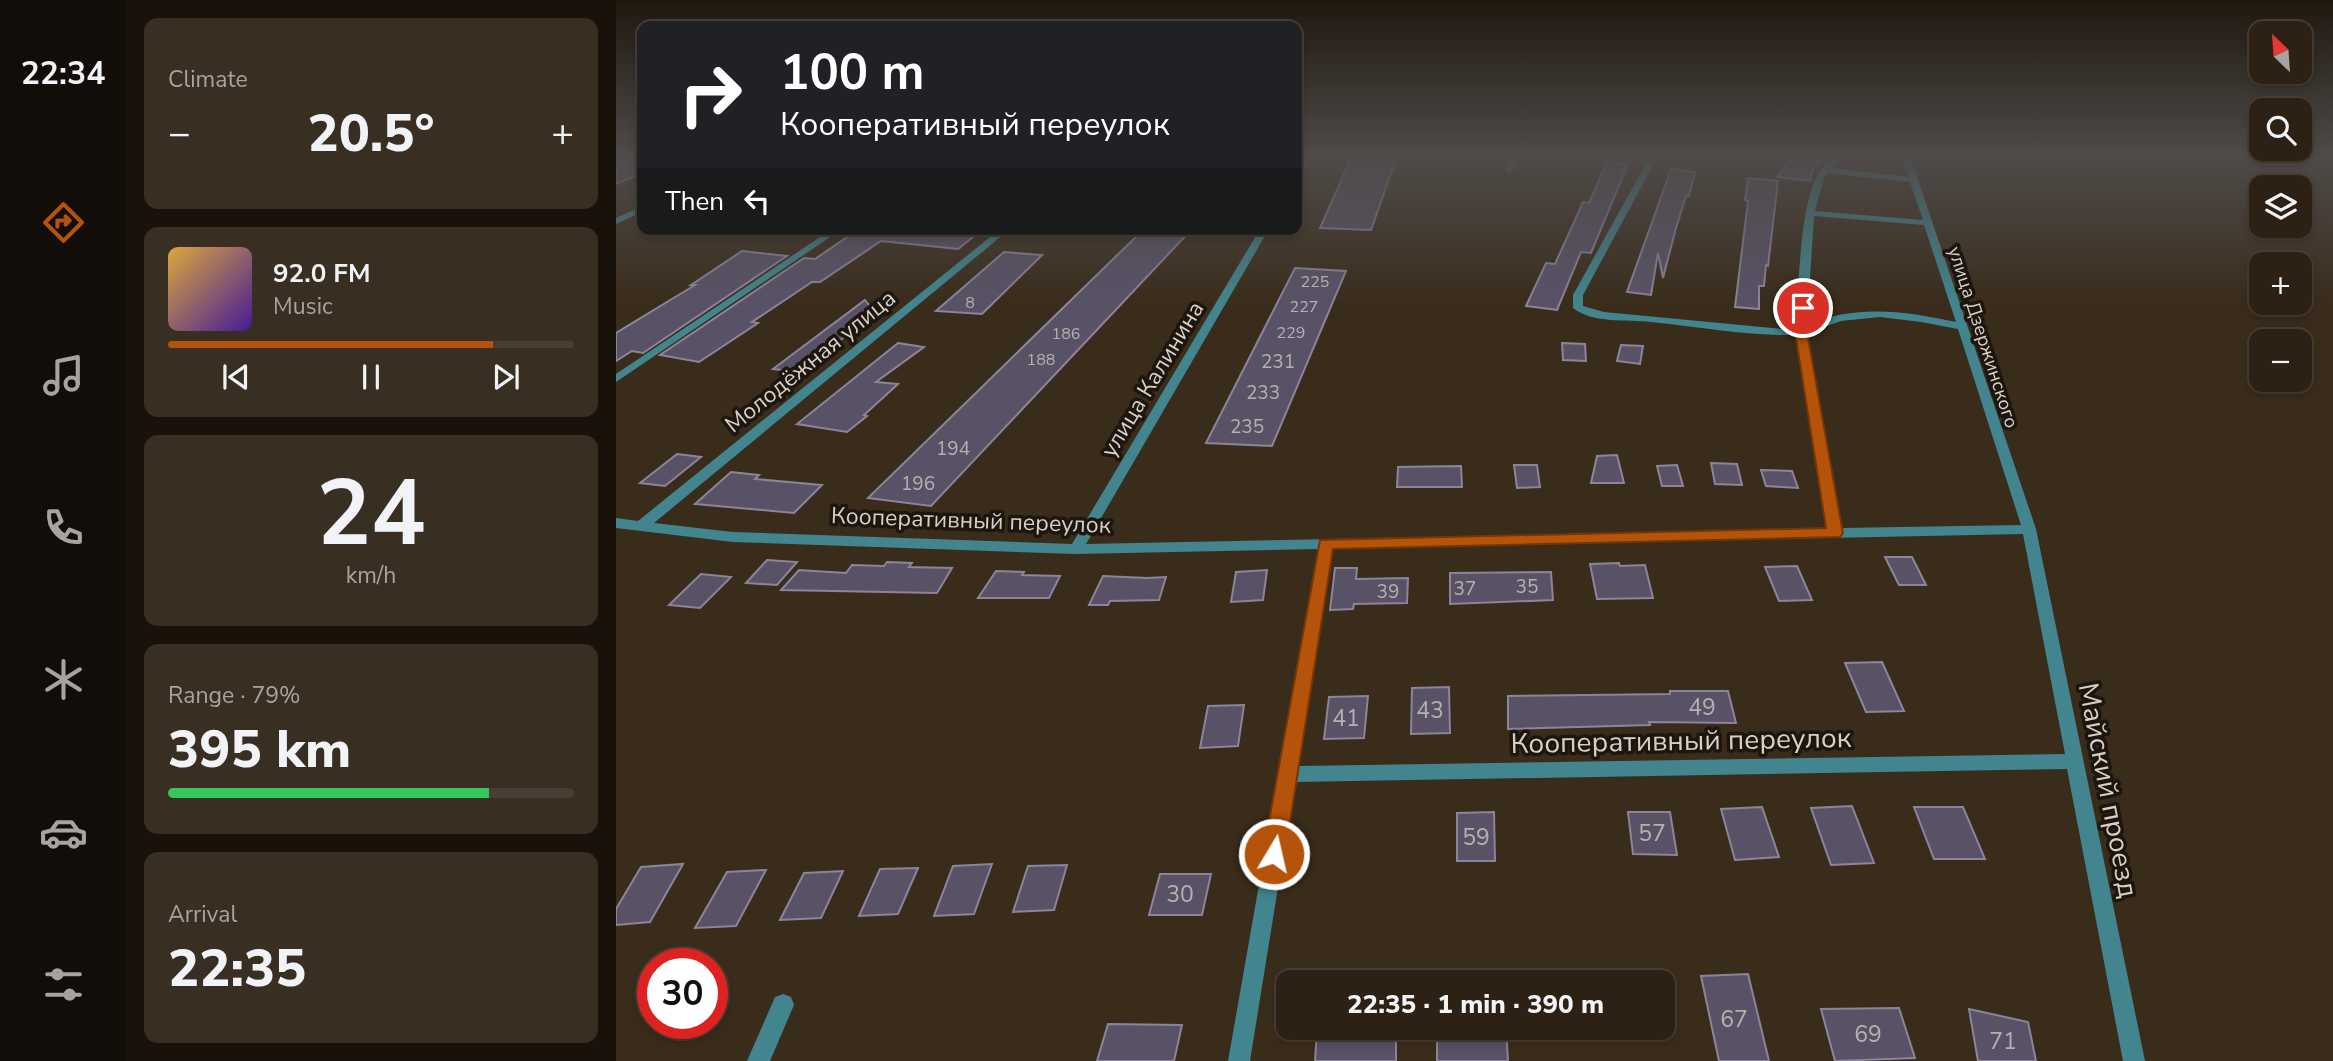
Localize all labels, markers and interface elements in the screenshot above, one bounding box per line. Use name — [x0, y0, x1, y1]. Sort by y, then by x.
north arrow — [2249, 21, 2312, 84]
map controls — [2249, 21, 2312, 392]
text: 100 m — [780, 39, 924, 106]
icon: right — [665, 49, 756, 140]
text: 22:34 — [21, 52, 105, 95]
text: Climate — [168, 64, 248, 95]
text: 20.5° — [307, 98, 435, 169]
button: search — [2249, 98, 2312, 161]
text: Кооперативный переулок — [780, 103, 1170, 146]
text: − — [168, 108, 191, 159]
text: + — [551, 108, 574, 159]
button: layers — [2249, 175, 2312, 238]
icon: left — [738, 182, 776, 220]
text: Then — [665, 184, 724, 219]
icon: directions — [39, 198, 88, 247]
street label: улица Дзержинского — [1941, 243, 2025, 431]
button: + — [2249, 252, 2312, 315]
text: 92.0 FM — [273, 256, 370, 291]
house number: 225 — [1301, 271, 1329, 293]
pin — [1773, 278, 1833, 338]
street label: Молодёжная улица — [719, 283, 902, 440]
icon: arrive — [1784, 289, 1822, 327]
text: Music — [273, 291, 333, 322]
house number: 8 — [965, 292, 975, 314]
street label: улица Калинина — [1094, 296, 1211, 463]
house number: 227 — [1290, 296, 1318, 318]
house number: 229 — [1277, 322, 1305, 344]
house number: 186 — [1052, 323, 1080, 345]
button: − — [2249, 329, 2312, 392]
house number: 188 — [1027, 349, 1055, 371]
house number: 231 — [1261, 349, 1295, 375]
icon: music — [39, 351, 88, 400]
icon: previous — [217, 358, 255, 396]
icon: pause — [352, 358, 390, 396]
icon: next — [487, 358, 525, 396]
house number: 233 — [1246, 380, 1280, 406]
house number: 235 — [1230, 414, 1264, 440]
house number: 194 — [936, 436, 970, 462]
text: 24 — [316, 452, 426, 576]
house number: 196 — [901, 471, 935, 497]
street label: Кооперативный переулок — [831, 500, 1112, 541]
icon: phone — [39, 503, 88, 552]
text: km/h — [346, 560, 396, 591]
house number: 35 — [1516, 574, 1538, 600]
house number: 37 — [1454, 576, 1476, 602]
house number: 39 — [1377, 579, 1399, 605]
icon: climate — [39, 655, 88, 704]
text: Range · 79% — [168, 680, 300, 711]
street label: Майский проезд — [2069, 680, 2147, 901]
house number: 49 — [1688, 692, 1716, 723]
house number: 43 — [1416, 695, 1444, 726]
house number: 41 — [1332, 703, 1360, 734]
text: 395 km — [168, 714, 351, 785]
street label: Кооперативный переулок — [1510, 719, 1852, 763]
icon: car — [39, 808, 88, 857]
position arrow — [1237, 817, 1311, 891]
house number: 57 — [1638, 818, 1666, 849]
house number: 59 — [1462, 822, 1490, 853]
house number: 30 — [1166, 879, 1194, 910]
text: Arrival — [168, 899, 237, 930]
text: 22:35 — [168, 933, 306, 1004]
speed limit sign: 30 — [637, 948, 728, 1039]
icon: filters — [39, 960, 88, 1009]
text: 22:35 · 1 min · 390 m — [1347, 987, 1604, 1022]
house number: 67 — [1720, 1004, 1748, 1035]
house number: 69 — [1854, 1019, 1882, 1050]
house number: 71 — [1989, 1026, 2017, 1057]

